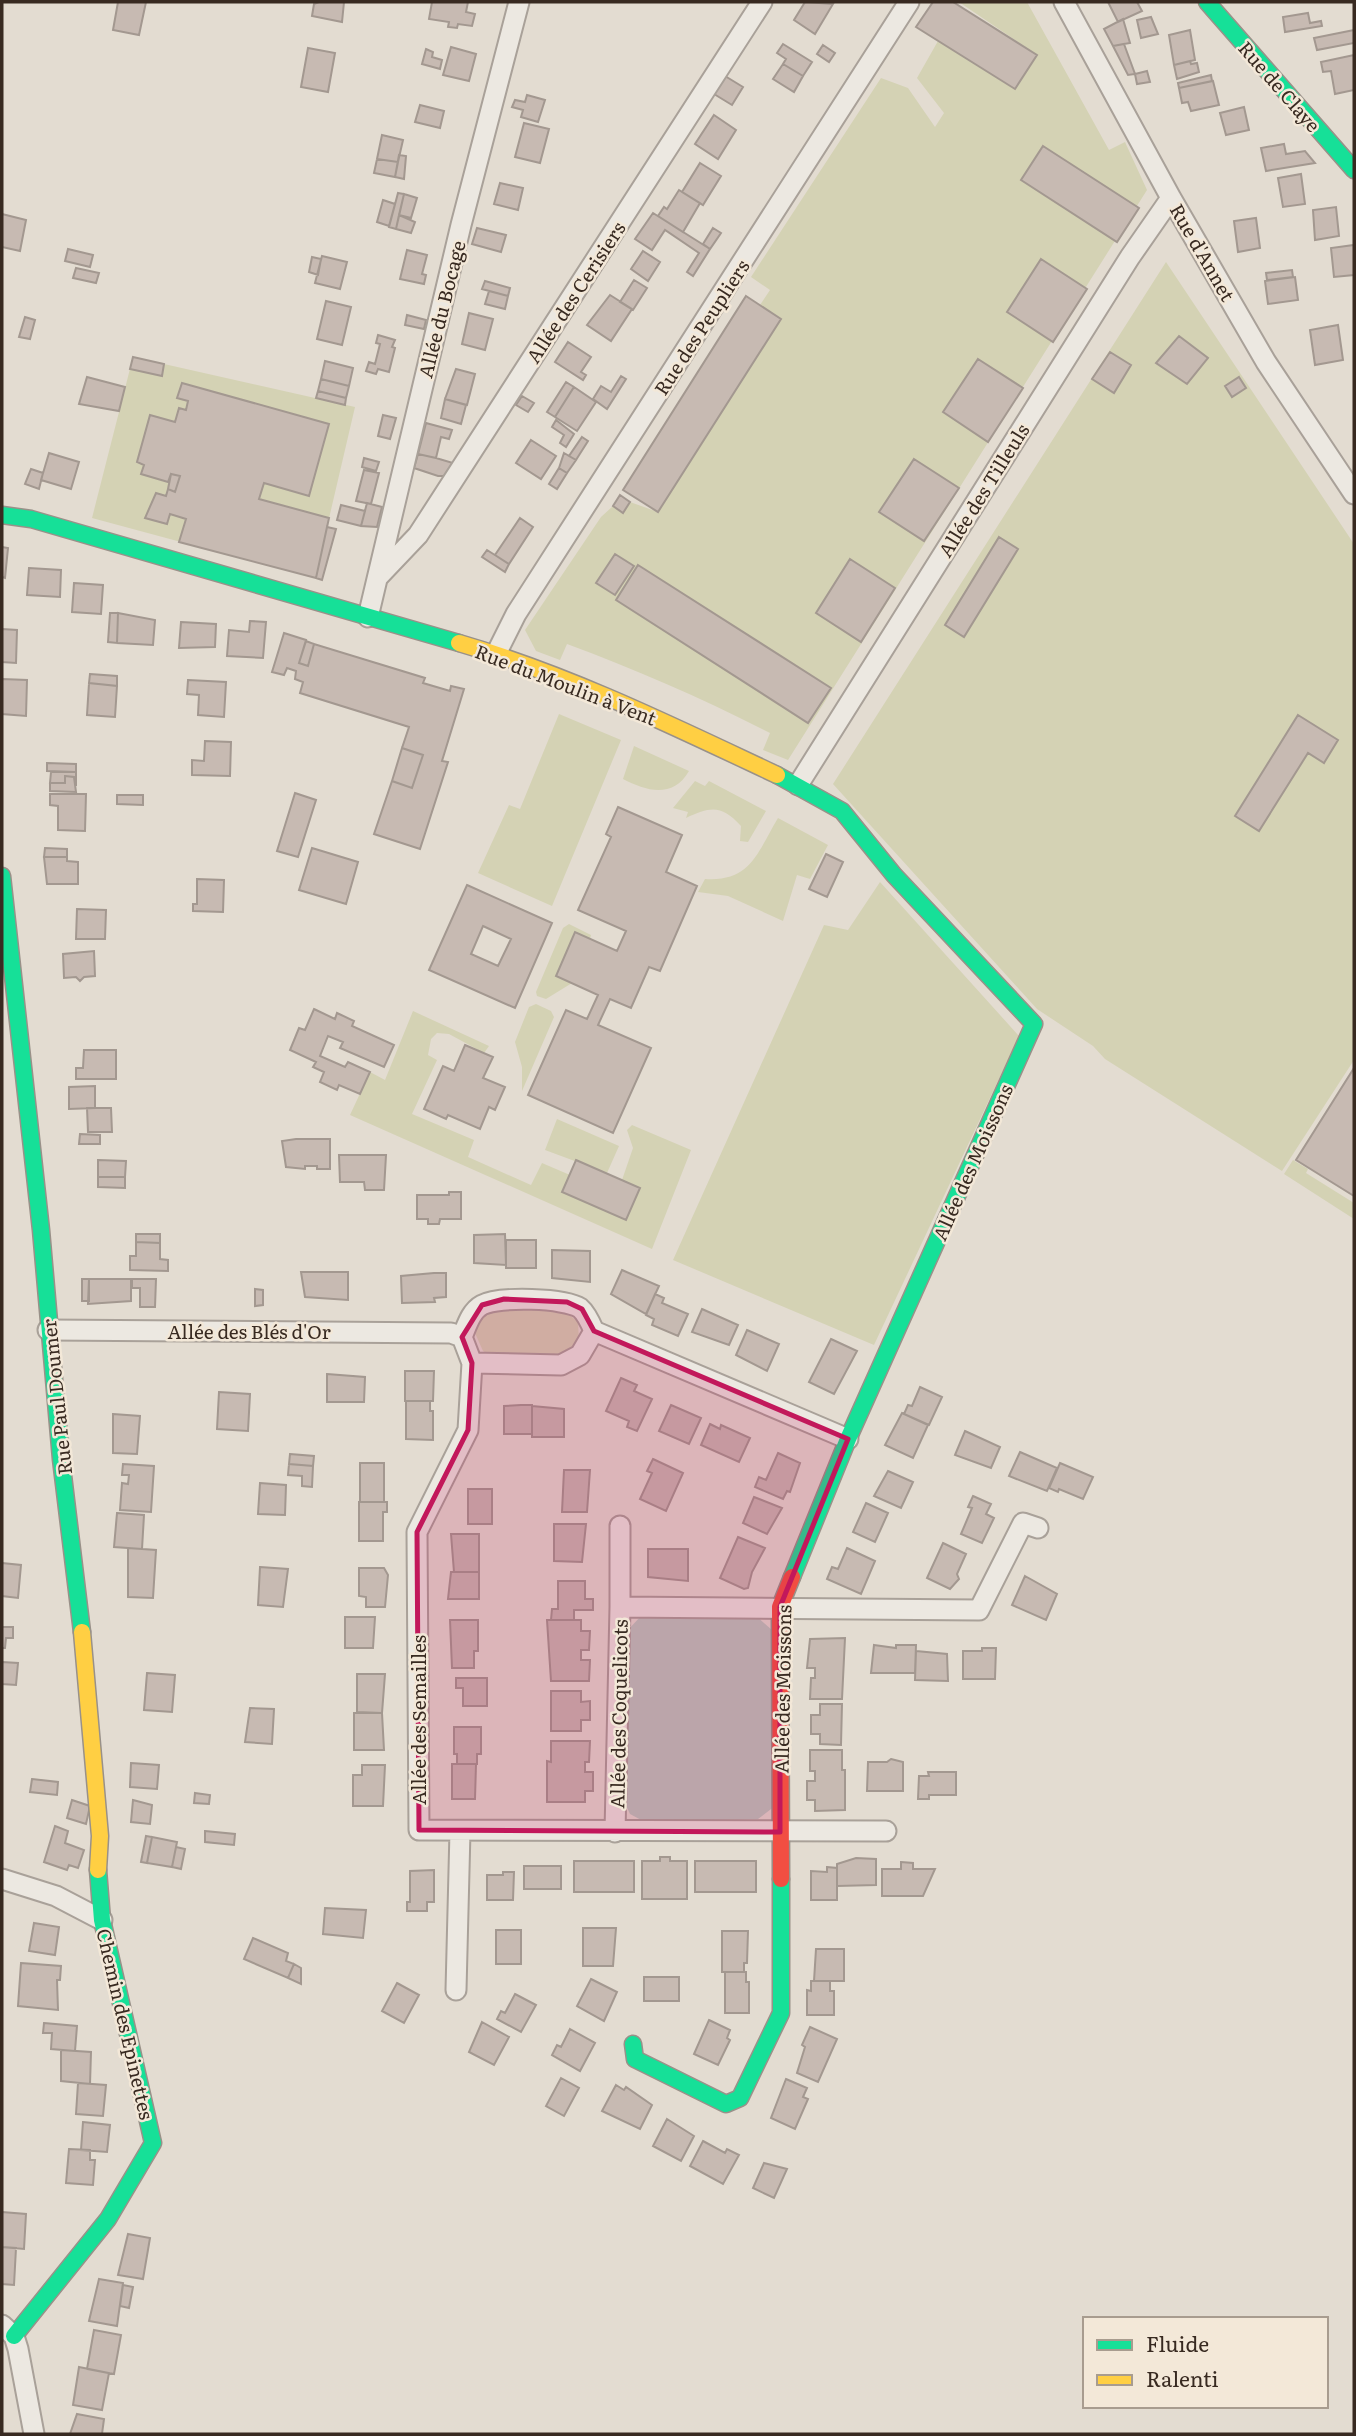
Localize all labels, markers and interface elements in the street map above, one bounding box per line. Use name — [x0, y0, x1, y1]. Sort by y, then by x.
street label: Rue de Claye — [1232, 34, 1328, 138]
street label: Rue d'Annet — [1164, 198, 1242, 306]
street label: Allée des Cerisiers — [519, 215, 632, 368]
street label: Allée du Bocage — [410, 237, 472, 381]
street label: Rue des Peupliers — [647, 253, 756, 400]
street label: Allée des Tilleuls — [931, 417, 1036, 562]
street label: Rue du Moulin à Vent — [471, 636, 661, 732]
street label: Allée des Moissons — [925, 1079, 1019, 1245]
street label: Allée des Blés d'Or — [167, 1317, 331, 1345]
street label: Rue Paul Doumer — [34, 1318, 78, 1476]
street label: Allée des Moissons — [767, 1604, 797, 1774]
street label: Allée des Coquelicots — [602, 1619, 634, 1809]
street label: Allée des Semailles — [404, 1635, 432, 1805]
street label: Chemin des Epinettes — [90, 1926, 162, 2123]
legend — [1083, 2317, 1328, 2408]
text: Fluide — [1146, 2327, 1209, 2358]
text: Ralenti — [1146, 2362, 1219, 2393]

